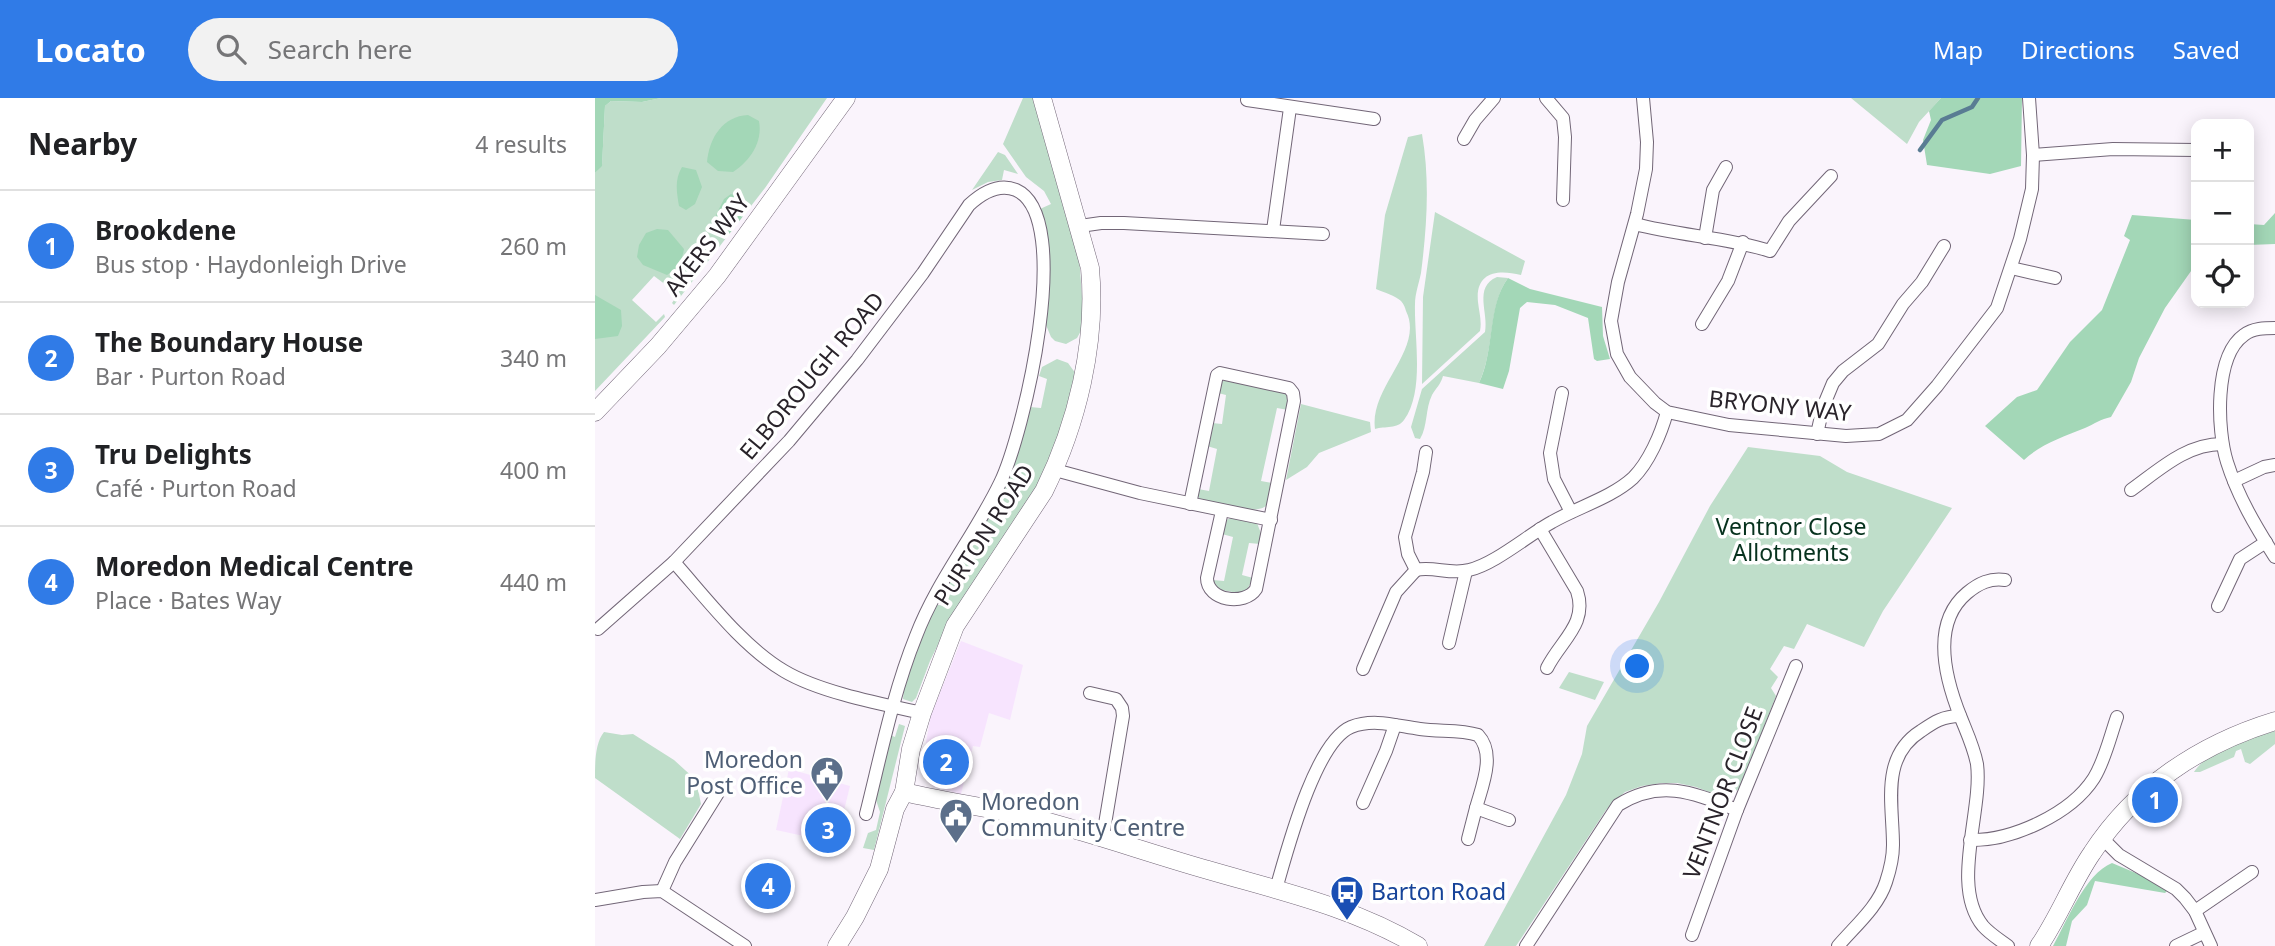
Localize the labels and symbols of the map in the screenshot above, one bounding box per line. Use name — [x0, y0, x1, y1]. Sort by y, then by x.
street label: AKERS WAY — [656, 186, 757, 302]
street label: ELBOROUGH ROAD — [732, 285, 891, 466]
street label: BRYONY WAY — [1707, 382, 1854, 428]
street label: PURTON ROAD — [926, 458, 1041, 611]
park label: Ventnor Close Allotments — [1716, 510, 1866, 568]
your location — [1620, 649, 1654, 683]
street label: VENTNOR CLOSE — [1675, 702, 1770, 883]
pin: 2 — [923, 736, 969, 788]
place label: Moredon Post Office — [686, 743, 803, 801]
public building icon: Moredon Post Office — [808, 754, 846, 803]
pin: 1 — [2132, 774, 2178, 826]
place label: Moredon Community Centre — [981, 785, 1185, 843]
public building icon: Moredon Community Centre — [937, 796, 975, 845]
pin: 3 — [805, 804, 851, 856]
pin: 4 — [745, 860, 791, 912]
bus stop icon: Barton Road — [1328, 873, 1366, 922]
place label: Barton Road — [1371, 875, 1506, 907]

